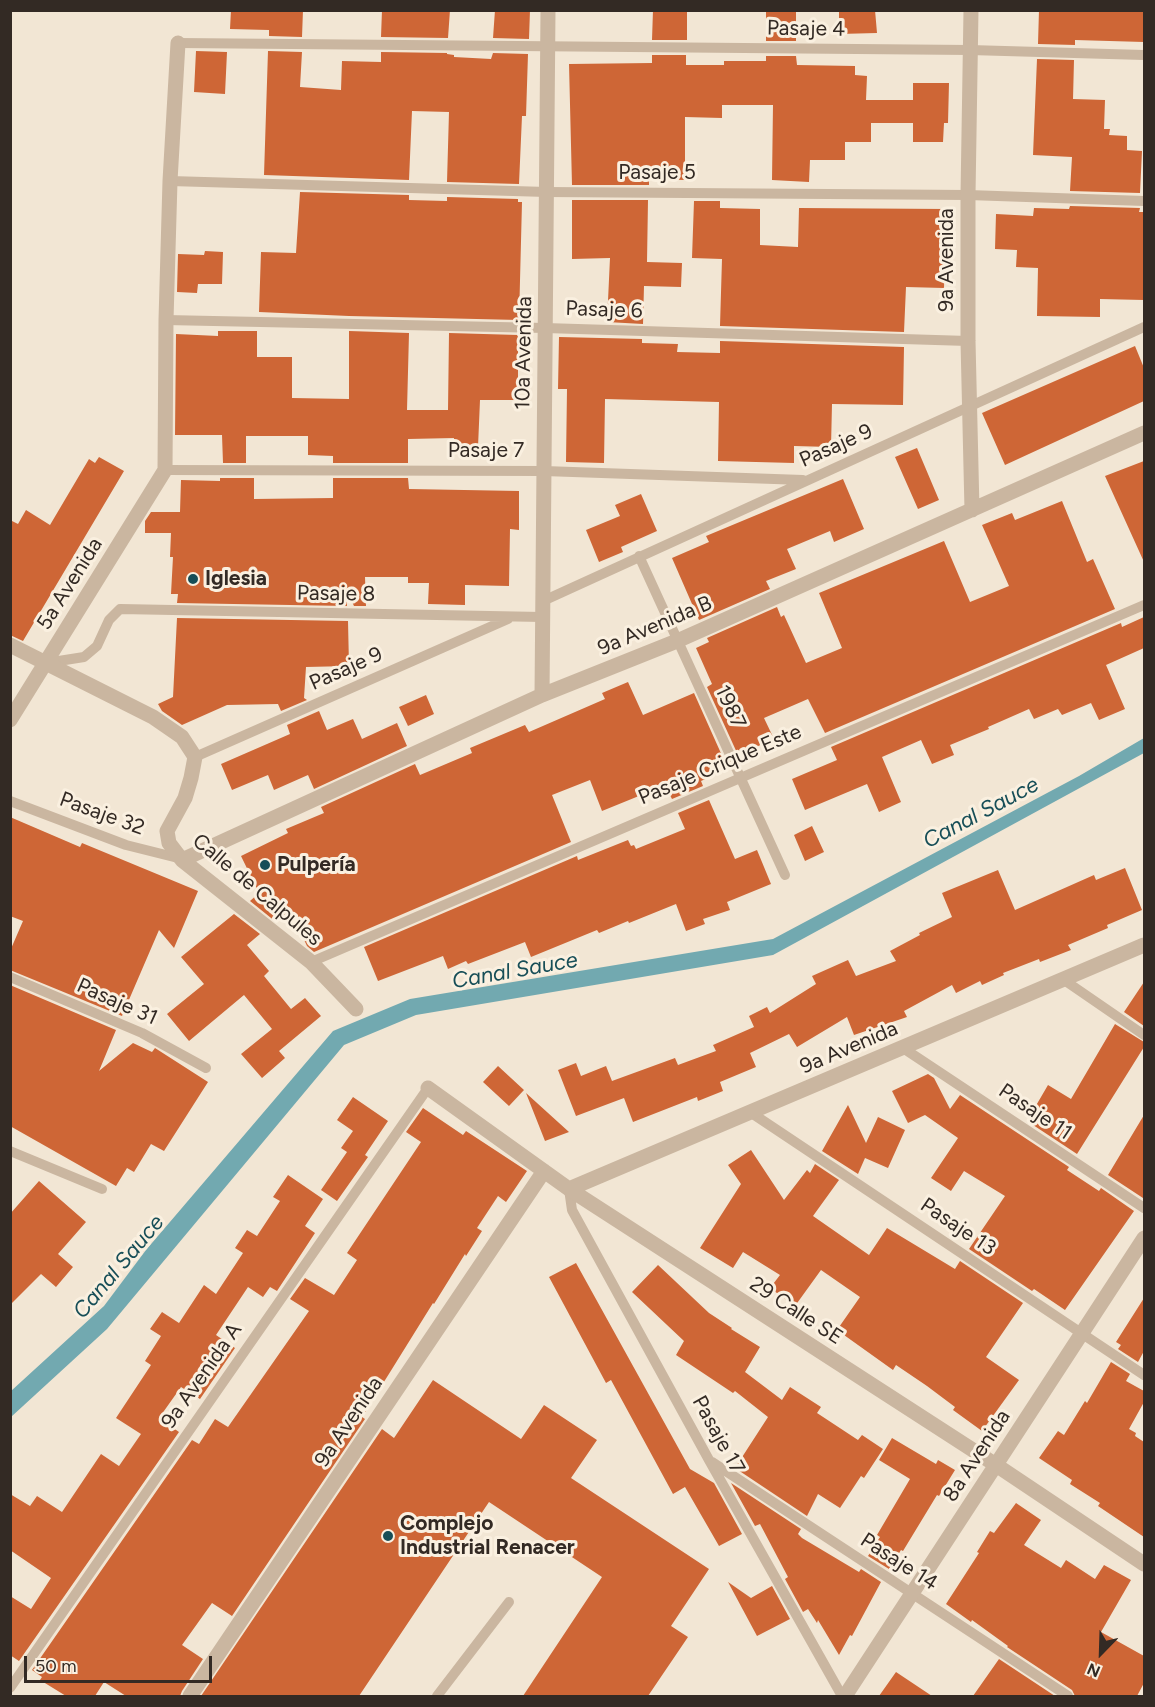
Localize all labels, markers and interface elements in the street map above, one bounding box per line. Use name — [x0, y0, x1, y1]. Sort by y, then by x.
street label: Pasaje 4 — [767, 16, 845, 42]
street label: Pasaje 5 — [618, 160, 696, 186]
street label: 9a Avenida — [934, 208, 960, 312]
street label: 10a Avenida — [510, 296, 538, 410]
street label: Pasaje 6 — [565, 296, 643, 324]
street label: Pasaje 9 — [796, 419, 876, 473]
street label: Pasaje 7 — [448, 438, 524, 464]
street label: 5a Avenida — [32, 533, 108, 635]
place label: Iglesia — [205, 566, 267, 592]
marker: Iglesia — [186, 572, 200, 586]
street label: Pasaje 8 — [297, 581, 375, 607]
street label: 9a Avenida B — [594, 591, 716, 661]
street label: Pasaje 9 — [306, 642, 386, 696]
street label: 1987 — [709, 681, 751, 733]
street label: Pasaje Crique Este — [635, 719, 805, 811]
water label: Canal Sauce — [919, 772, 1043, 854]
street label: Pasaje 32 — [56, 787, 148, 841]
street label: Calle de Calpules — [187, 829, 327, 951]
place label: Pulpería — [277, 852, 356, 878]
marker: Pulpería — [258, 858, 272, 872]
water label: Canal Sauce — [450, 947, 580, 995]
street label: Pasaje 31 — [73, 973, 161, 1031]
street label: 9a Avenida — [796, 1016, 902, 1080]
street label: Pasaje 11 — [994, 1078, 1076, 1146]
street label: Pasaje 13 — [915, 1193, 1001, 1261]
water label: Canal Sauce — [68, 1210, 170, 1324]
street label: 29 Calle SE — [745, 1272, 847, 1350]
street label: 9a Avenida A — [156, 1318, 248, 1434]
street label: 9a Avenida — [310, 1372, 388, 1472]
street label: Pasaje 17 — [686, 1392, 750, 1478]
street label: 8a Avenida — [938, 1405, 1016, 1507]
place label: Complejo Industrial Renacer — [400, 1511, 575, 1561]
street label: Pasaje 14 — [856, 1528, 942, 1596]
marker: Complejo Industrial Renacer — [381, 1529, 395, 1543]
north arrow — [1071, 1623, 1131, 1683]
scale bar — [27, 1644, 214, 1682]
text: 50 m — [35, 1655, 77, 1677]
text: N — [1084, 1659, 1103, 1681]

